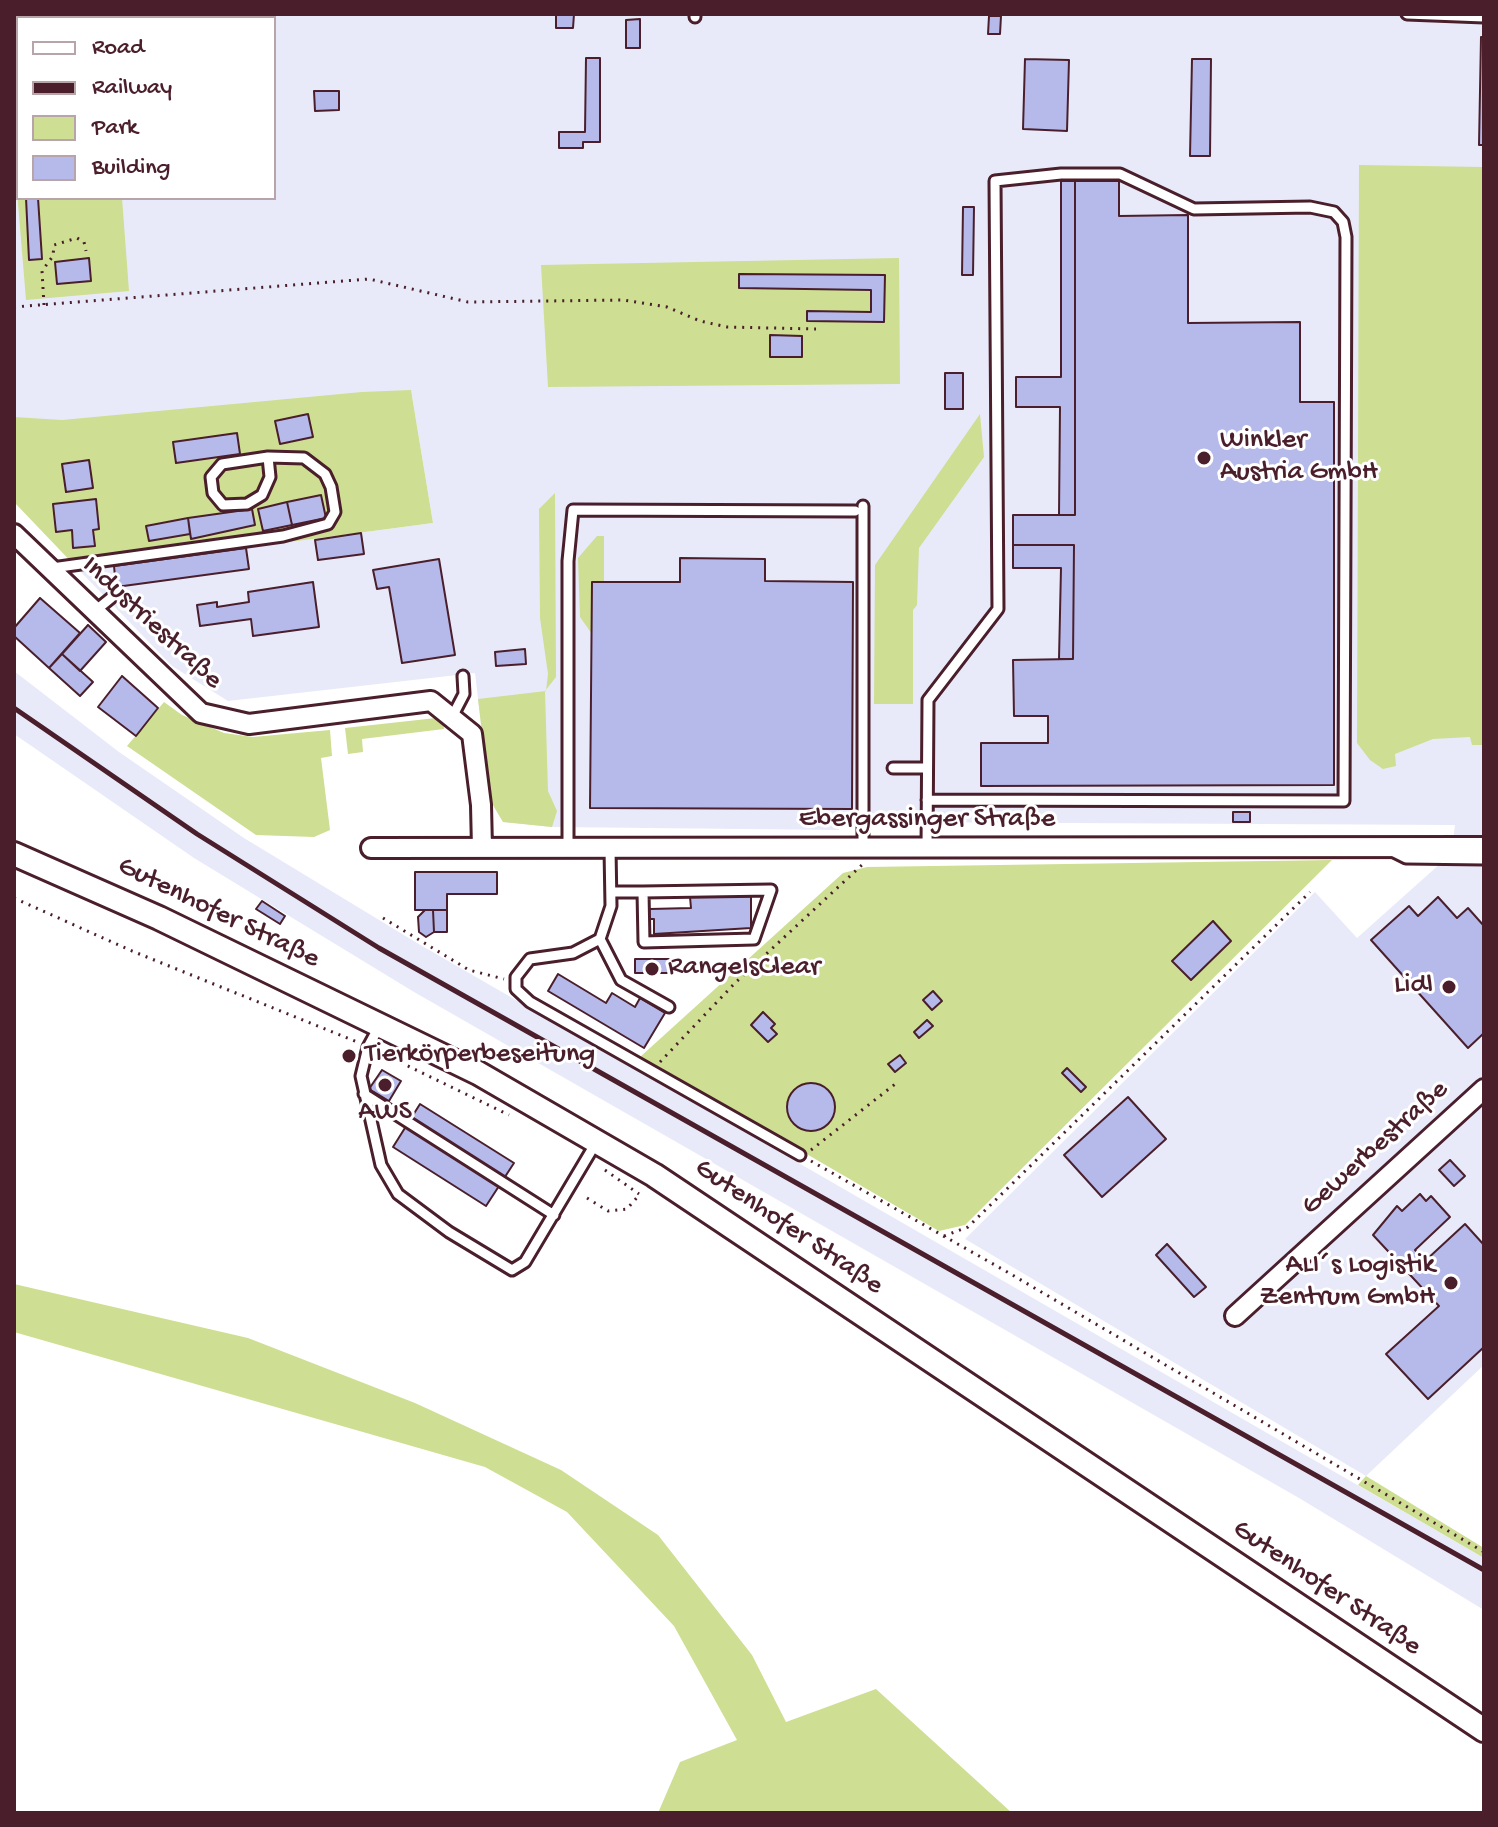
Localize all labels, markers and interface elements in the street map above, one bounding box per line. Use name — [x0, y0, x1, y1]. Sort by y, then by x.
legend — [16, 16, 276, 200]
text: Road — [92, 34, 144, 63]
text: Railway — [92, 74, 172, 103]
text: Park — [92, 114, 138, 143]
text: Building — [92, 154, 170, 183]
place label: Winkler Austria GmbH — [1220, 425, 1378, 491]
marker: Winkler Austria GmbH — [1195, 449, 1213, 467]
street label: Industriestraße — [74, 550, 228, 698]
street label: Ebergassinger Straße — [799, 804, 1055, 838]
street label: Gutenhofer Straße — [112, 851, 324, 977]
place label: RangeIsClear — [668, 952, 820, 986]
marker: RangeIsClear — [643, 960, 661, 978]
place label: Lidl — [1394, 970, 1433, 1004]
marker: Lidl — [1440, 978, 1458, 996]
place label: Tierkörperbeseitung — [365, 1039, 595, 1073]
marker: Tierkörperbeseitung — [340, 1047, 358, 1065]
street label: Gewerbestraße — [1296, 1074, 1456, 1224]
marker: AWS — [376, 1076, 394, 1094]
place label: AWS — [358, 1097, 412, 1131]
street label: Gutenhofer Straße — [687, 1152, 889, 1304]
place label: ALI´s Logistik Zentrum GmbH — [1260, 1250, 1435, 1316]
marker: ALI´s Logistik Zentrum GmbH — [1442, 1274, 1460, 1292]
street label: Gutenhofer Straße — [1225, 1513, 1427, 1665]

